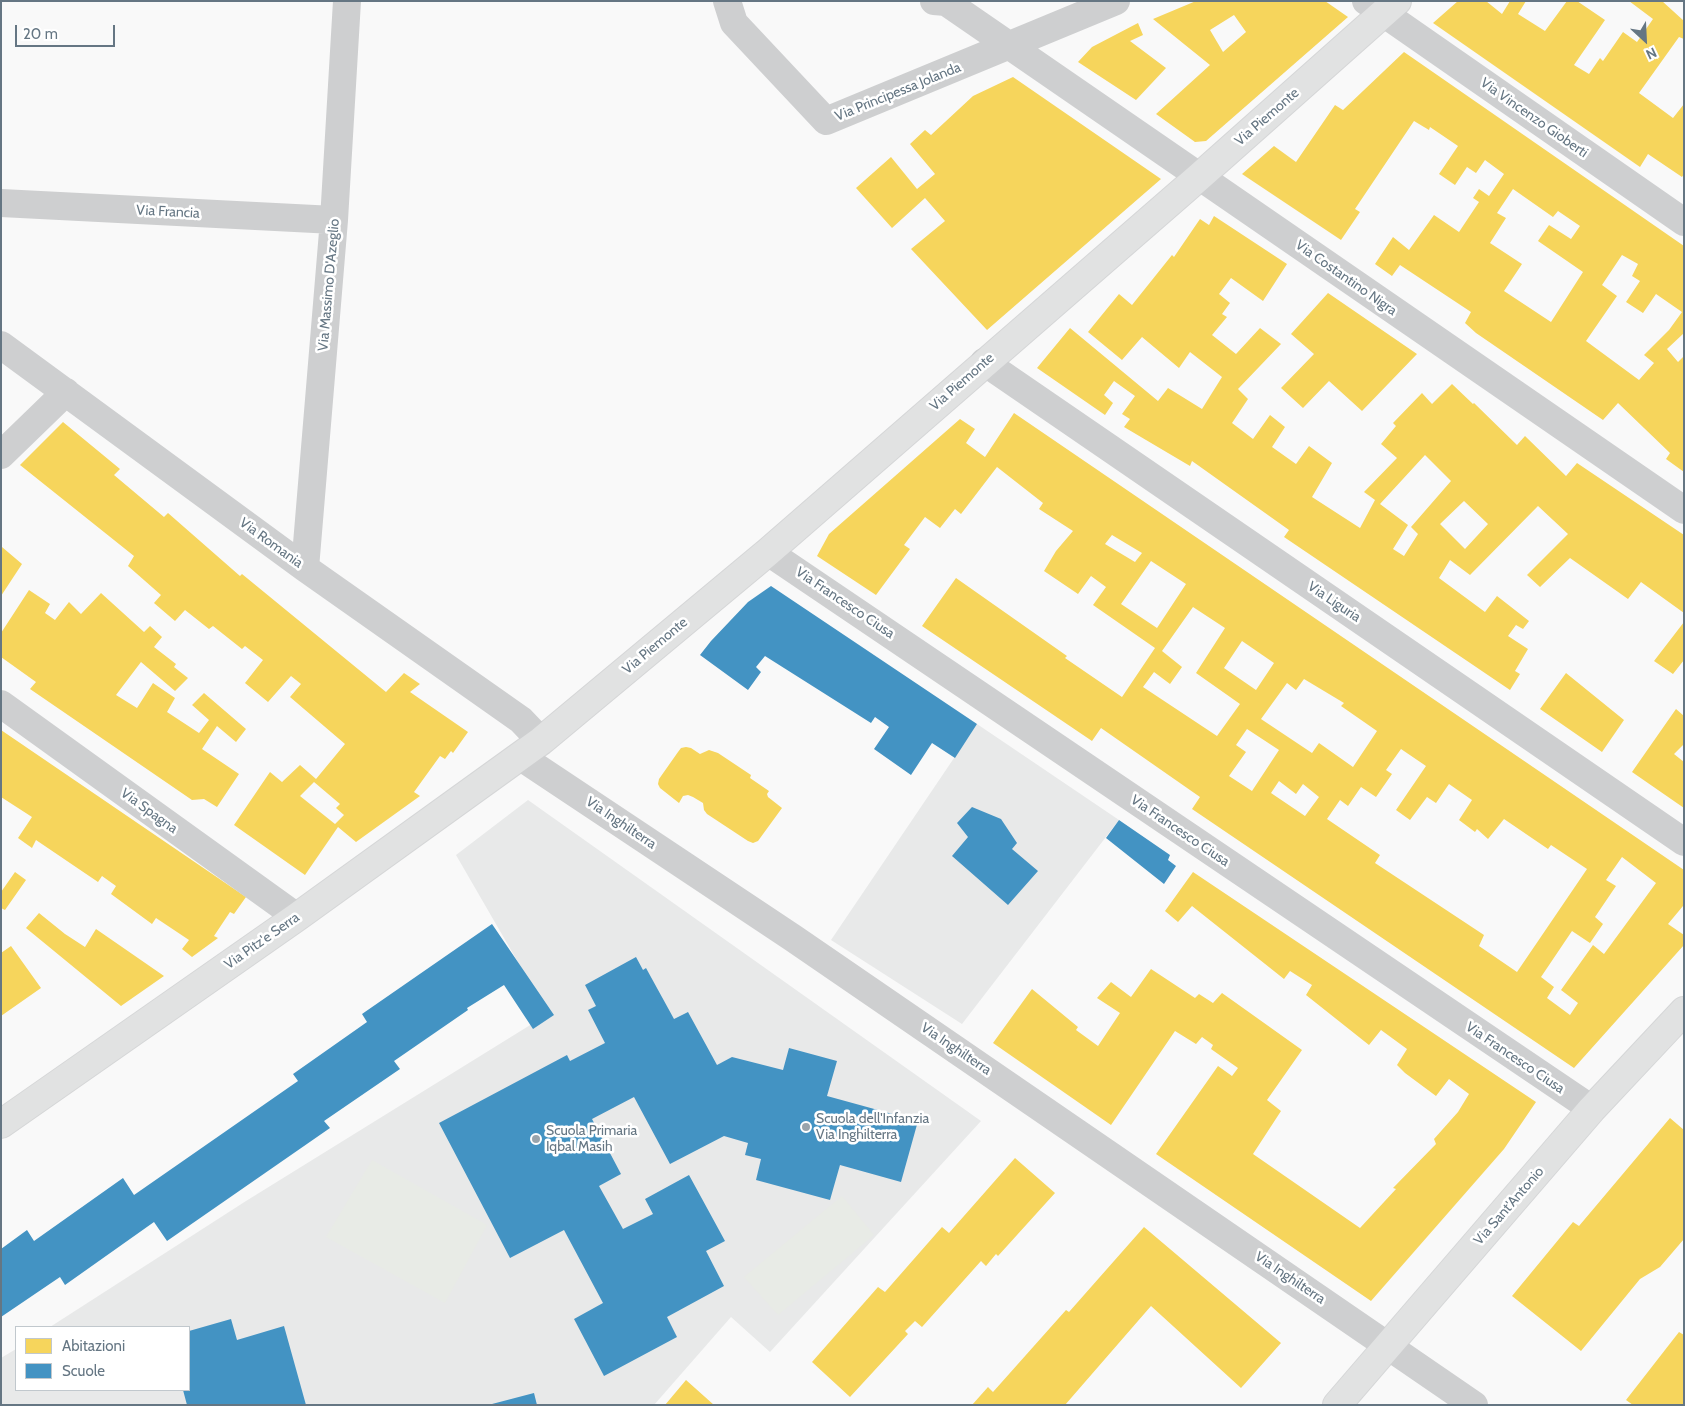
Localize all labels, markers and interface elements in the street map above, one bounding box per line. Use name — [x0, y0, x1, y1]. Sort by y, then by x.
scale bar — [18, 15, 118, 47]
north arrow — [1620, 15, 1670, 65]
text: 20 m — [23, 25, 58, 43]
text: N — [1643, 43, 1660, 64]
street label: Via Principessa Jolanda — [833, 59, 963, 125]
street label: Via Vincenzo Gioberti — [1477, 75, 1591, 161]
street label: Via Piemonte — [1231, 85, 1303, 149]
street label: Via Francia — [136, 202, 200, 222]
street label: Via Massimo D'Azeglio — [315, 218, 343, 352]
street label: Via Costantino Nigra — [1292, 237, 1400, 319]
street label: Via Piemonte — [926, 350, 998, 414]
street label: Via Romania — [236, 514, 306, 572]
street label: Via Francesco Ciusa — [792, 564, 898, 642]
street label: Via Liguria — [1304, 578, 1364, 626]
street label: Via Piemonte — [619, 614, 691, 678]
street label: Via Spagna — [117, 785, 181, 837]
street label: Via Francesco Ciusa — [1127, 792, 1233, 870]
street label: Via Inghilterra — [583, 793, 659, 853]
street label: Via Pitz'e Serra — [221, 909, 303, 973]
street label: Via Inghilterra — [918, 1019, 994, 1079]
street label: Via Francesco Ciusa — [1462, 1019, 1568, 1097]
place label: Scuola dell'Infanzia Via Inghilterra — [816, 1111, 929, 1144]
marker: Scuola dell'Infanzia Via Inghilterra — [800, 1121, 812, 1133]
place label: Scuola Primaria Iqbal Masih — [546, 1123, 637, 1156]
marker: Scuola Primaria Iqbal Masih — [530, 1133, 542, 1145]
street label: Via Sant'Antonio — [1470, 1163, 1548, 1249]
street label: Via Inghilterra — [1252, 1248, 1328, 1308]
legend — [15, 1326, 190, 1391]
text: Abitazioni — [62, 1337, 125, 1355]
text: Scuole — [62, 1362, 105, 1380]

